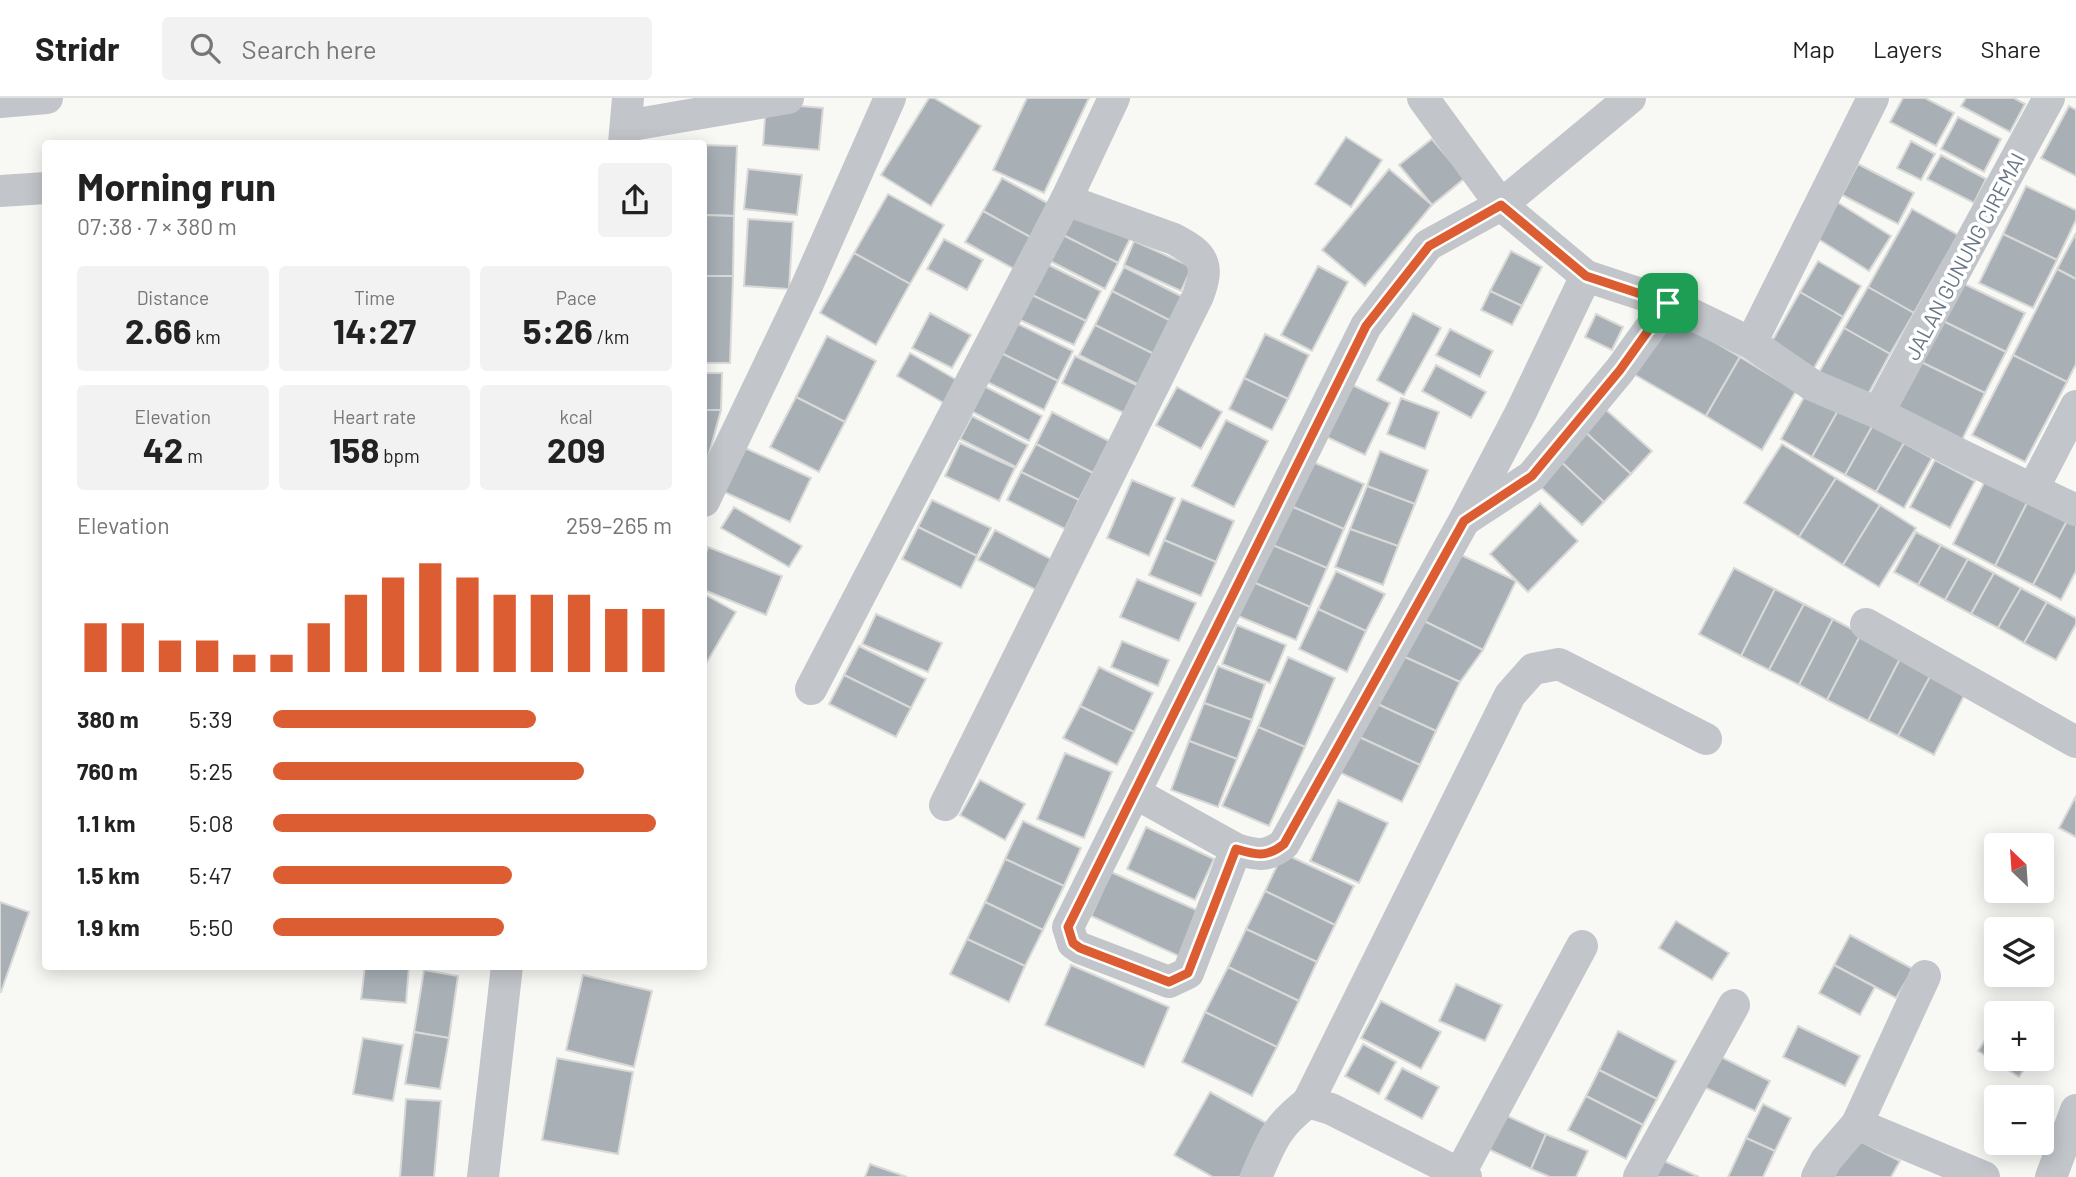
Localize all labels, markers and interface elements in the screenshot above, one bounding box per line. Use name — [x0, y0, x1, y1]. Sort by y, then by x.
search box — [162, 17, 652, 80]
text: Stridr — [35, 28, 120, 68]
icon: search — [186, 29, 224, 67]
text: Search here — [242, 33, 377, 64]
text: Map — [1792, 34, 1835, 63]
text: Layers — [1873, 34, 1942, 63]
text: Share — [1980, 34, 2041, 63]
street label: JALAN GUNUNG CIREMAI — [1899, 148, 2029, 364]
text: Morning run — [77, 163, 276, 209]
button: share — [598, 163, 672, 237]
text: 07:38 · 7 × 380 m — [77, 212, 237, 240]
pin — [1638, 273, 1698, 333]
icon: arrive — [1649, 284, 1687, 322]
text: Distance — [137, 286, 209, 309]
text: Time — [354, 286, 395, 309]
text: Pace — [556, 286, 597, 309]
text: 2.66 — [125, 309, 192, 351]
text: 14:27 — [333, 309, 416, 351]
text: 5:26 — [523, 309, 593, 351]
text: km — [192, 325, 221, 348]
text: /km — [593, 325, 629, 348]
text: Elevation — [135, 405, 211, 428]
text: Heart rate — [333, 405, 416, 428]
text: kcal — [560, 405, 593, 428]
text: 42 — [143, 428, 183, 470]
text: 158 — [329, 428, 379, 470]
text: 209 — [547, 428, 605, 470]
text: m — [183, 444, 203, 467]
text: bpm — [379, 444, 420, 467]
text: Elevation — [77, 511, 170, 539]
text: 259–265 m — [566, 511, 672, 539]
text: 380 m — [77, 705, 139, 733]
text: 5:39 — [189, 705, 232, 733]
text: 760 m — [77, 757, 138, 785]
text: 5:25 — [189, 757, 233, 785]
text: 1.1 km — [77, 809, 136, 837]
text: 5:08 — [189, 809, 234, 837]
north arrow — [1984, 833, 2054, 903]
map controls — [1984, 833, 2054, 1155]
text: 1.5 km — [77, 861, 140, 889]
text: 5:47 — [189, 861, 231, 889]
text: 1.9 km — [77, 913, 140, 941]
text: 5:50 — [189, 913, 233, 941]
button: layers — [1984, 917, 2054, 987]
button: + — [1984, 1001, 2054, 1071]
button: − — [1984, 1085, 2054, 1155]

